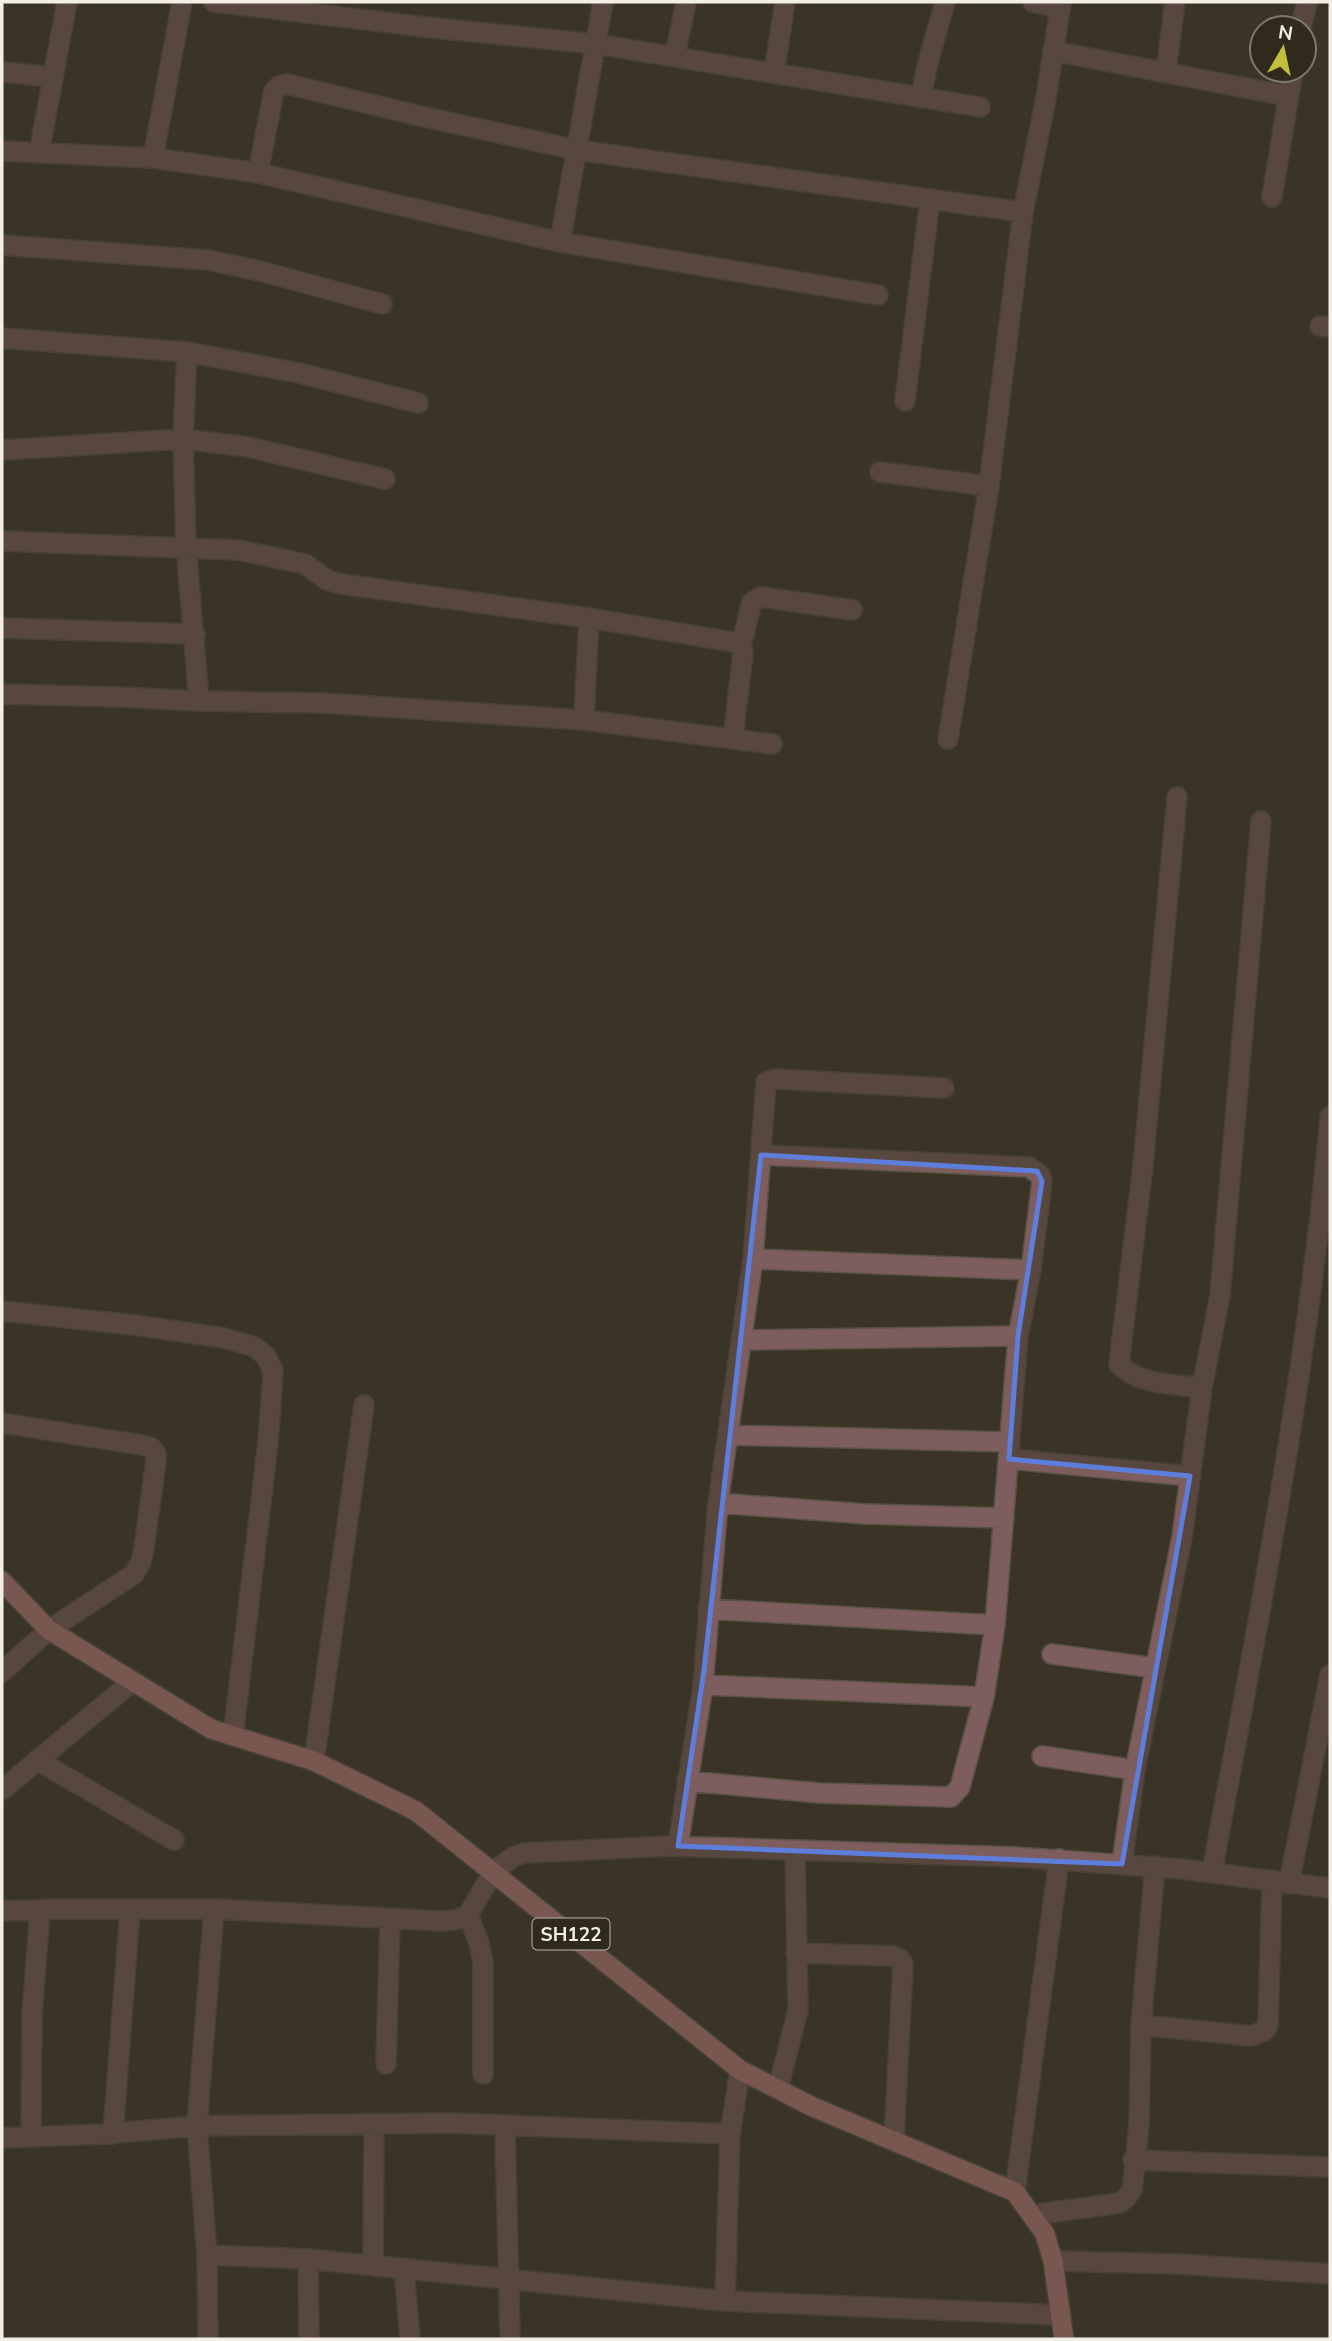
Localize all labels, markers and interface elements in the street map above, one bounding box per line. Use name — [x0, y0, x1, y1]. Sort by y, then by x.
north arrow — [1248, 14, 1318, 84]
text: N — [1277, 19, 1295, 45]
road number: SH122 — [532, 1918, 610, 1950]

